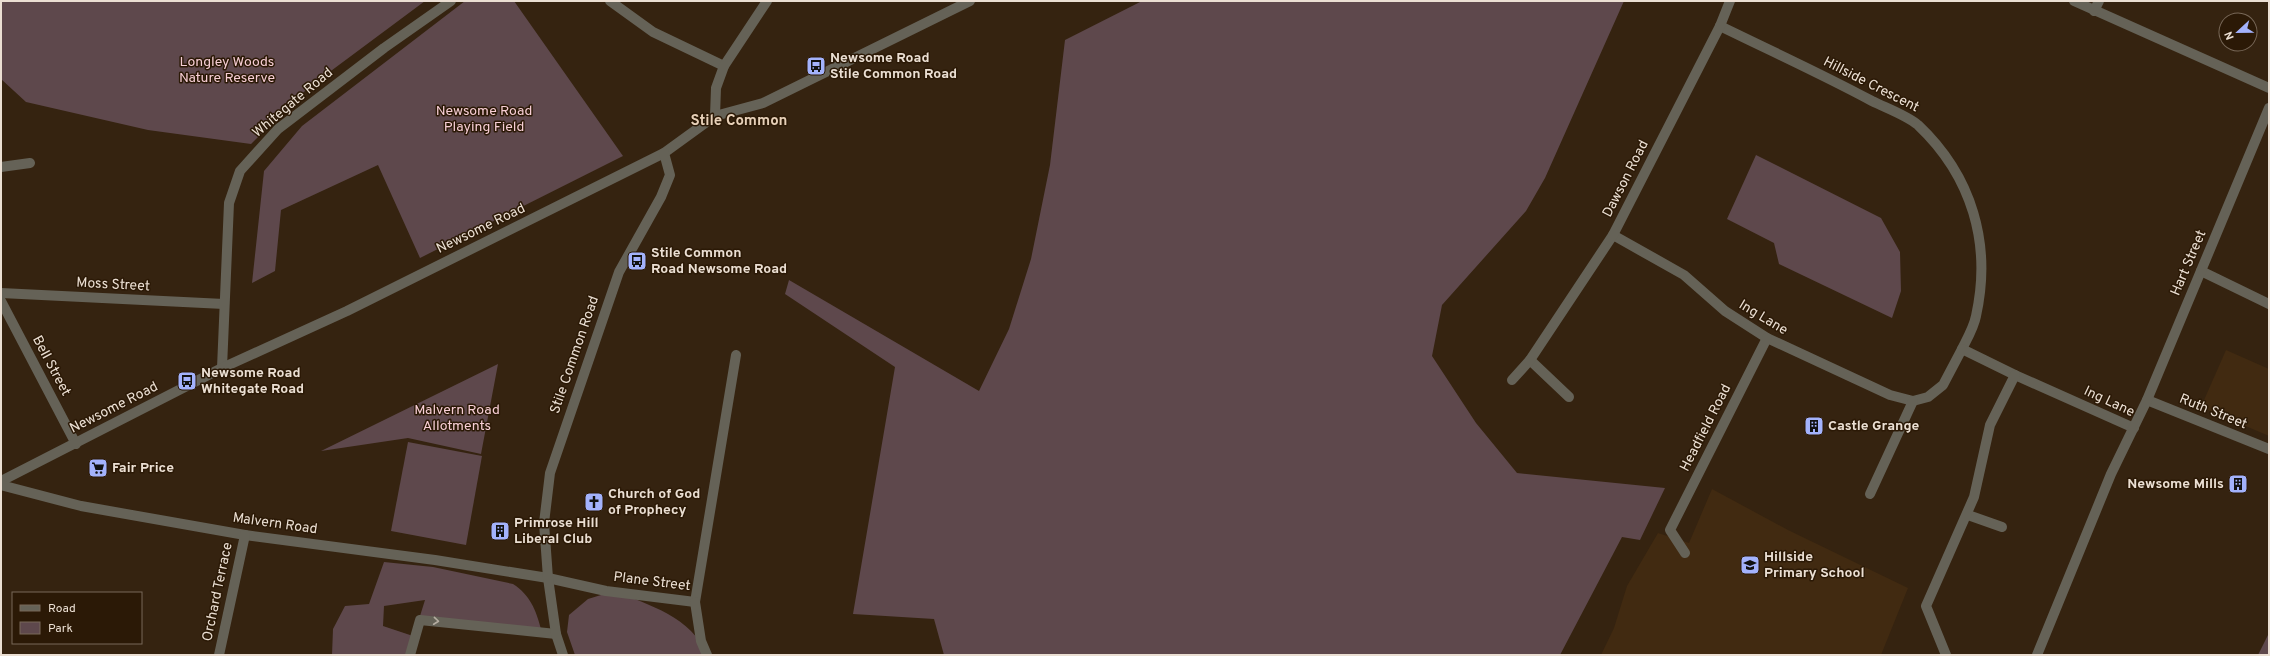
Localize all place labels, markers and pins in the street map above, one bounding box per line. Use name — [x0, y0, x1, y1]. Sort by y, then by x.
place label: Newsome Road Stile Common Road — [830, 50, 957, 83]
bus stop icon: Newsome Road Stile Common Road — [805, 55, 827, 77]
place label: Stile Common Road Newsome Road — [651, 245, 787, 278]
bus stop icon: Stile Common Road Newsome Road — [626, 250, 648, 272]
place label: Newsome Road Whitegate Road — [201, 365, 304, 398]
bus stop icon: Newsome Road Whitegate Road — [176, 370, 198, 392]
building icon: Castle Grange — [1803, 415, 1825, 437]
place label: Castle Grange — [1828, 418, 1919, 435]
supermarket icon: Fair Price — [87, 457, 109, 479]
place label: Fair Price — [112, 460, 174, 477]
building icon: Newsome Mills — [2227, 473, 2249, 495]
place label: Newsome Mills — [2127, 476, 2224, 493]
place label: Church of God of Prophecy — [608, 486, 700, 519]
church icon: Church of God of Prophecy — [583, 491, 605, 513]
place label: Primrose Hill Liberal Club — [514, 515, 599, 548]
building icon: Primrose Hill Liberal Club — [489, 520, 511, 542]
place label: Hillside Primary School — [1764, 549, 1865, 582]
school or university icon: Hillside Primary School — [1739, 554, 1761, 576]

